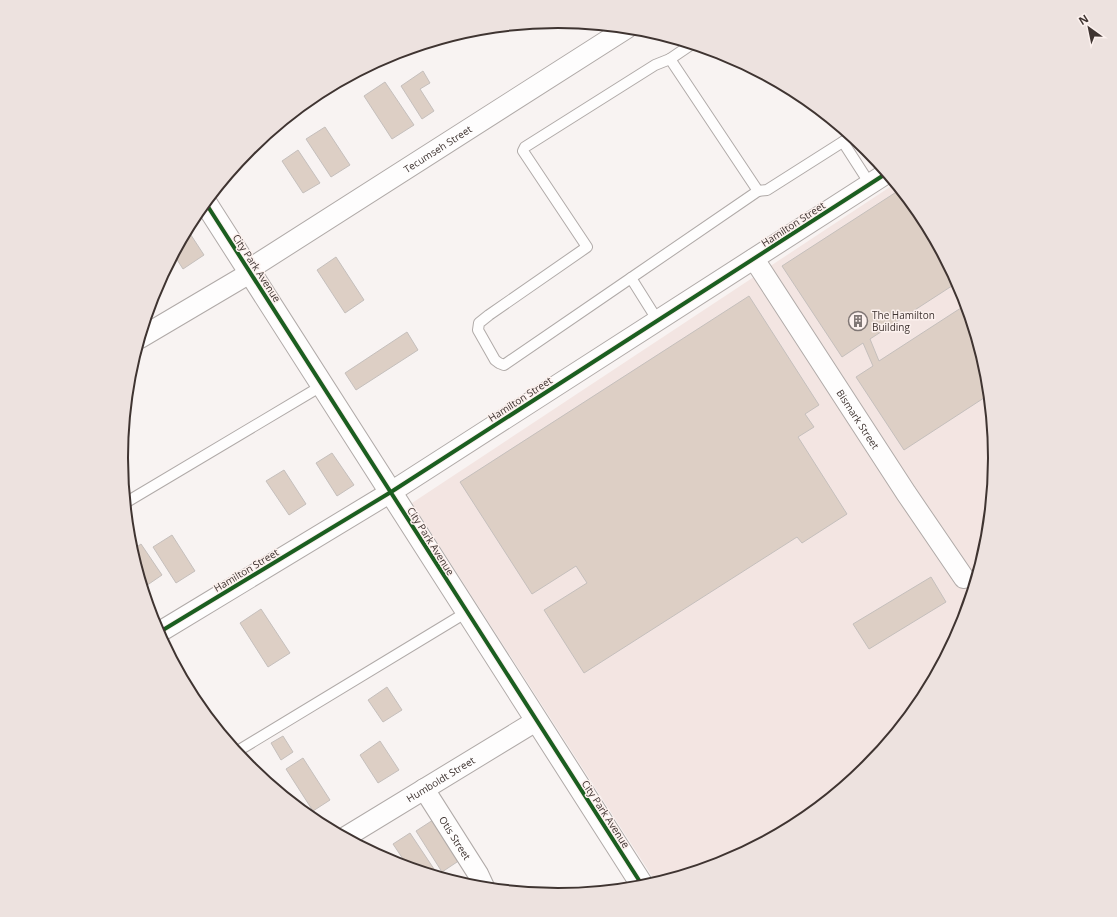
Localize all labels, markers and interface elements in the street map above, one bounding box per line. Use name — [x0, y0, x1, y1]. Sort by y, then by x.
north arrow — [1069, 8, 1109, 48]
text: N — [1075, 10, 1091, 28]
street label: Tecumseh Street — [401, 122, 475, 176]
street label: Hamilton Street — [758, 198, 828, 250]
street label: City Park Avenue — [230, 231, 284, 305]
place label: The Hamilton Building — [872, 308, 935, 334]
building icon: The Hamilton Building — [847, 310, 869, 332]
street label: Hamilton Street — [485, 373, 555, 425]
street label: Bismark Street — [834, 387, 883, 452]
street label: City Park Avenue — [404, 504, 458, 578]
street label: Hamilton Street — [211, 545, 281, 595]
street label: Humboldt Street — [404, 753, 478, 805]
street label: City Park Avenue — [579, 777, 633, 851]
street label: Otis Street — [436, 813, 474, 863]

